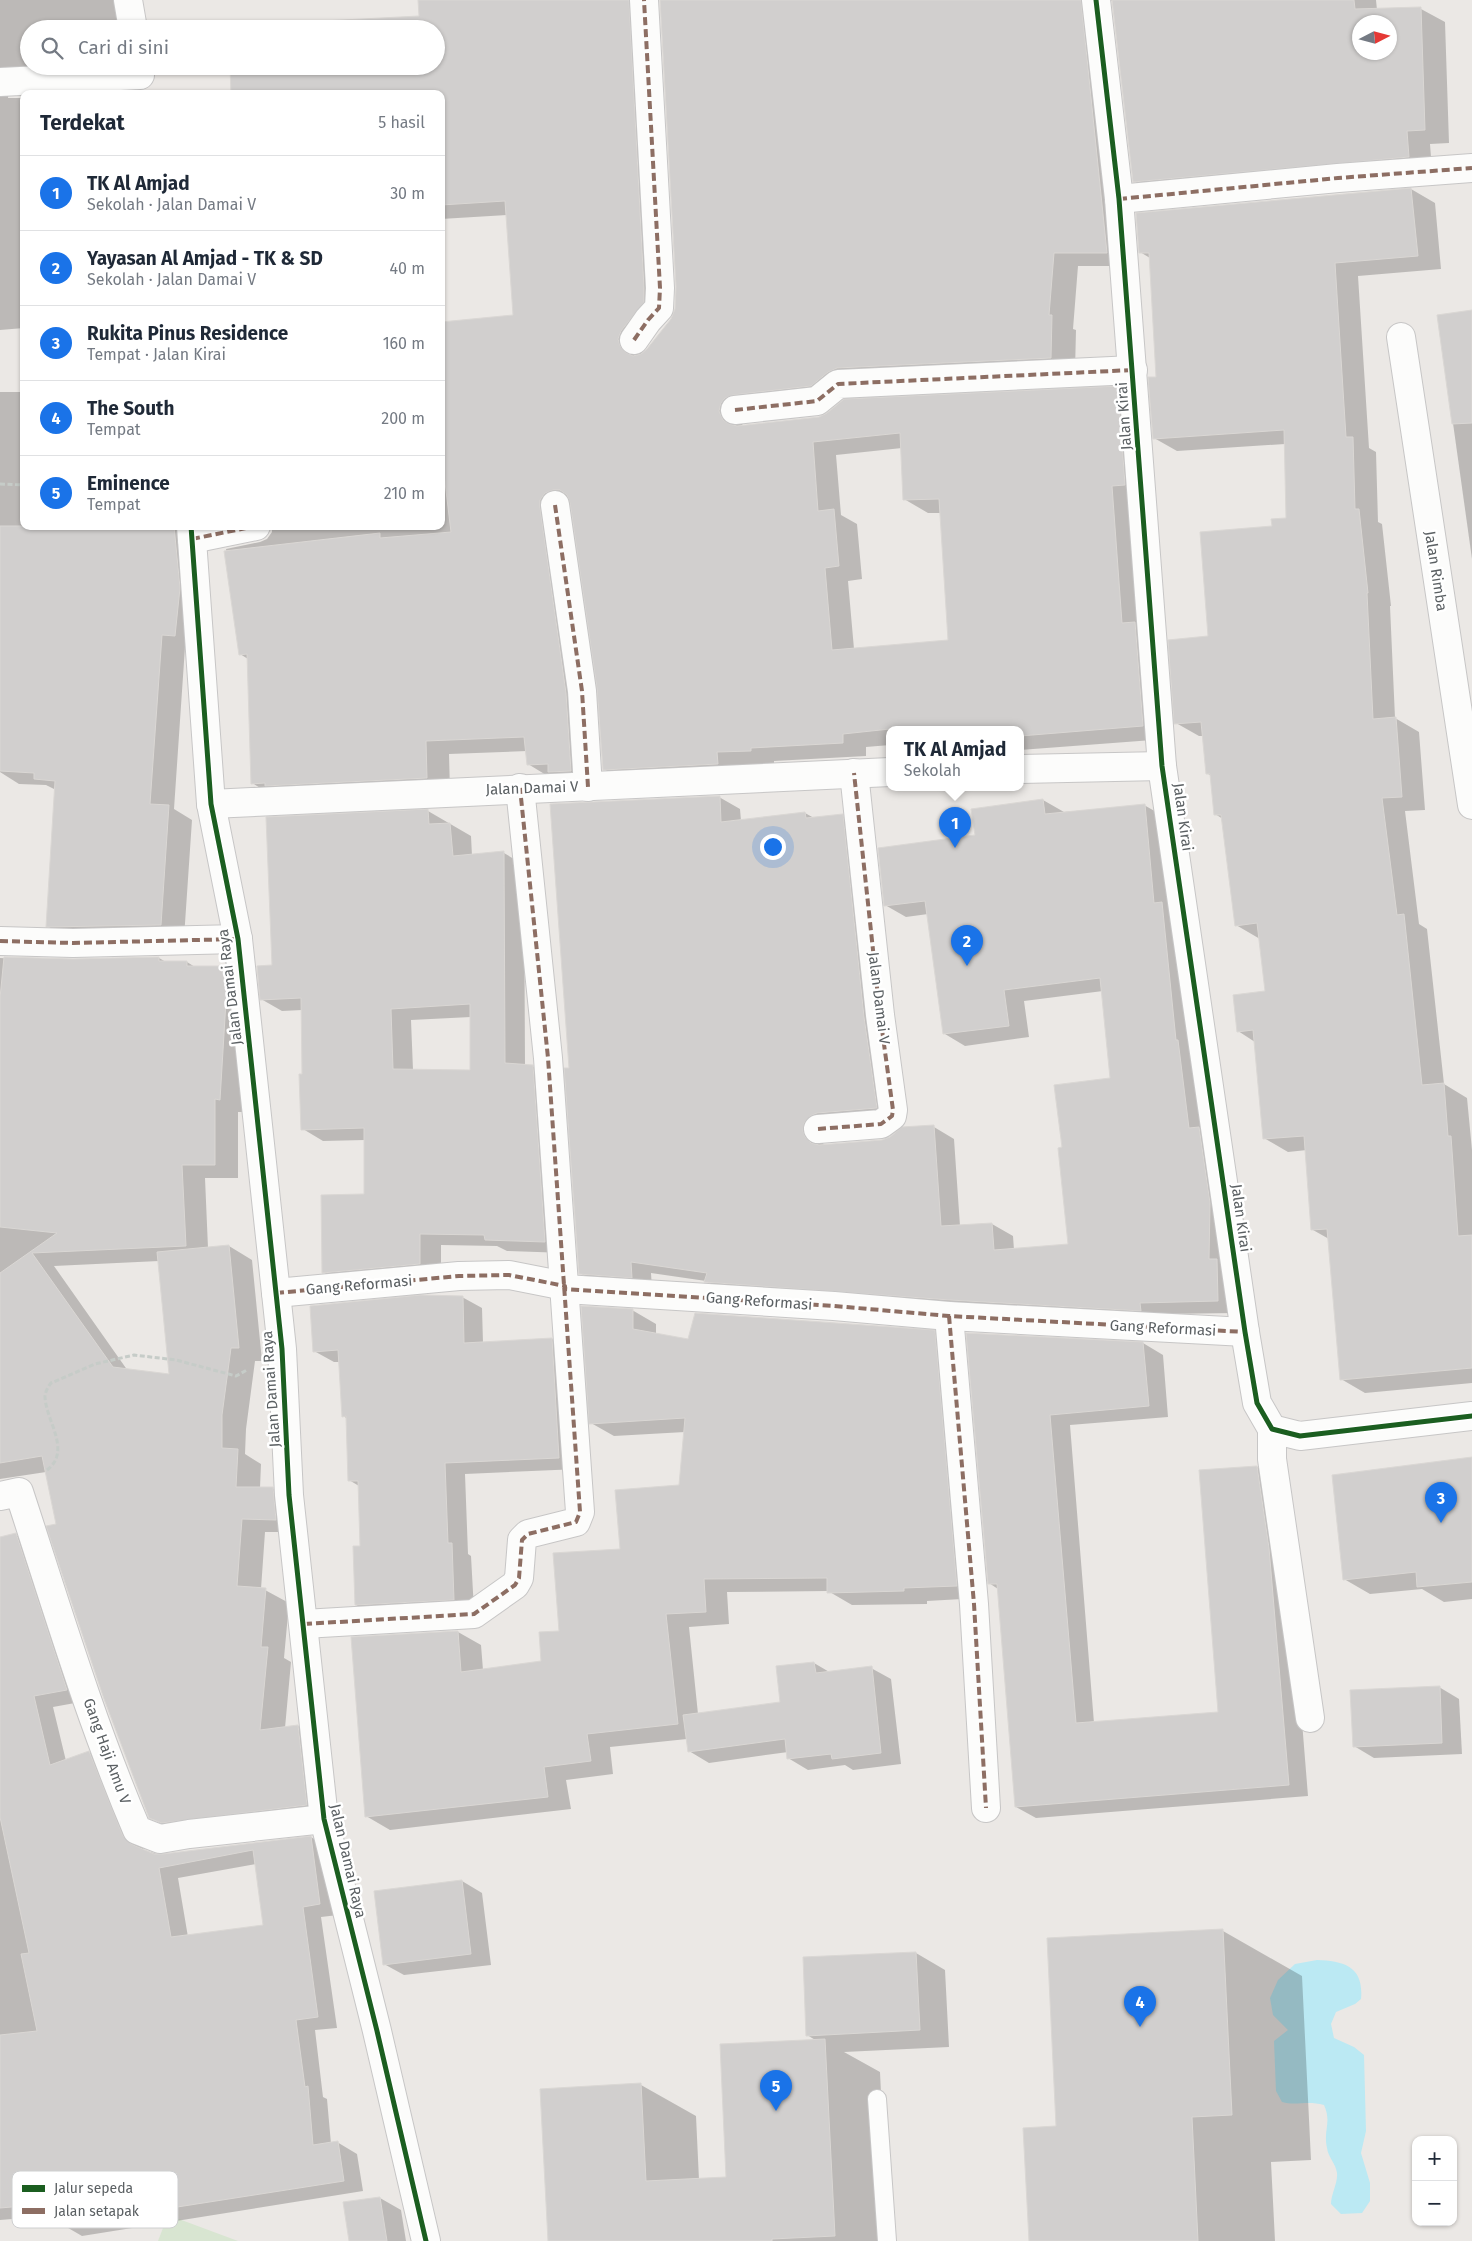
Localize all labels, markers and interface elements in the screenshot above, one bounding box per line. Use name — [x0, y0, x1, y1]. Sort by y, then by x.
north arrow — [1352, 15, 1397, 60]
search box — [20, 20, 445, 75]
icon: search — [38, 34, 66, 62]
text: Cari di sini — [78, 36, 169, 59]
text: Terdekat — [40, 110, 125, 136]
text: 5 hasil — [378, 113, 425, 132]
text: TK Al Amjad — [87, 172, 190, 195]
text: 1 — [52, 184, 60, 203]
text: 30 m — [390, 184, 425, 203]
text: Sekolah · Jalan Damai V — [87, 195, 256, 214]
text: Yayasan Al Amjad - TK & SD — [87, 247, 323, 270]
text: 2 — [52, 259, 60, 278]
text: 40 m — [390, 259, 425, 278]
text: Sekolah · Jalan Damai V — [87, 270, 256, 289]
text: Rukita Pinus Residence — [87, 322, 288, 345]
text: 3 — [52, 334, 60, 353]
text: 160 m — [383, 334, 425, 353]
text: Tempat · Jalan Kirai — [87, 345, 226, 364]
street label: Jalan Kirai — [1113, 381, 1135, 451]
text: The South — [87, 397, 174, 420]
text: 4 — [51, 409, 61, 428]
text: 200 m — [381, 409, 425, 428]
text: Tempat — [87, 420, 141, 439]
text: Eminence — [87, 472, 170, 495]
text: 5 — [52, 484, 60, 503]
text: 210 m — [384, 484, 425, 503]
text: Tempat — [87, 495, 141, 514]
street label: Jalan Rimba — [1421, 530, 1451, 612]
popup — [886, 726, 1024, 791]
text: TK Al Amjad — [904, 738, 1006, 761]
text: Sekolah — [904, 761, 961, 780]
street label: Jalan Damai V — [485, 777, 579, 799]
street label: Jalan Kirai — [1169, 782, 1197, 852]
pin: 1 — [939, 807, 971, 848]
your location — [760, 834, 786, 860]
pin: 2 — [951, 925, 983, 966]
street label: Jalan Damai Raya — [214, 928, 246, 1046]
street label: Jalan Damai V — [864, 951, 894, 1046]
street label: Jalan Kirai — [1227, 1183, 1255, 1253]
street label: Gang Reformasi — [305, 1271, 413, 1299]
street label: Gang Reformasi — [705, 1288, 813, 1314]
street label: Gang Reformasi — [1109, 1316, 1217, 1340]
street label: Jalan Damai Raya — [258, 1330, 284, 1448]
pin: 3 — [1425, 1482, 1457, 1523]
street label: Gang Haji Amu V — [80, 1696, 135, 1807]
street label: Jalan Damai Raya — [326, 1802, 370, 1920]
pin: 4 — [1124, 1986, 1156, 2027]
pin: 5 — [760, 2070, 792, 2111]
map controls — [1412, 2136, 1457, 2226]
button: + — [1412, 2136, 1457, 2181]
legend — [12, 2171, 178, 2228]
text: Jalur sepeda — [54, 2180, 133, 2197]
button: − — [1412, 2181, 1457, 2226]
text: Jalan setapak — [54, 2203, 140, 2220]

